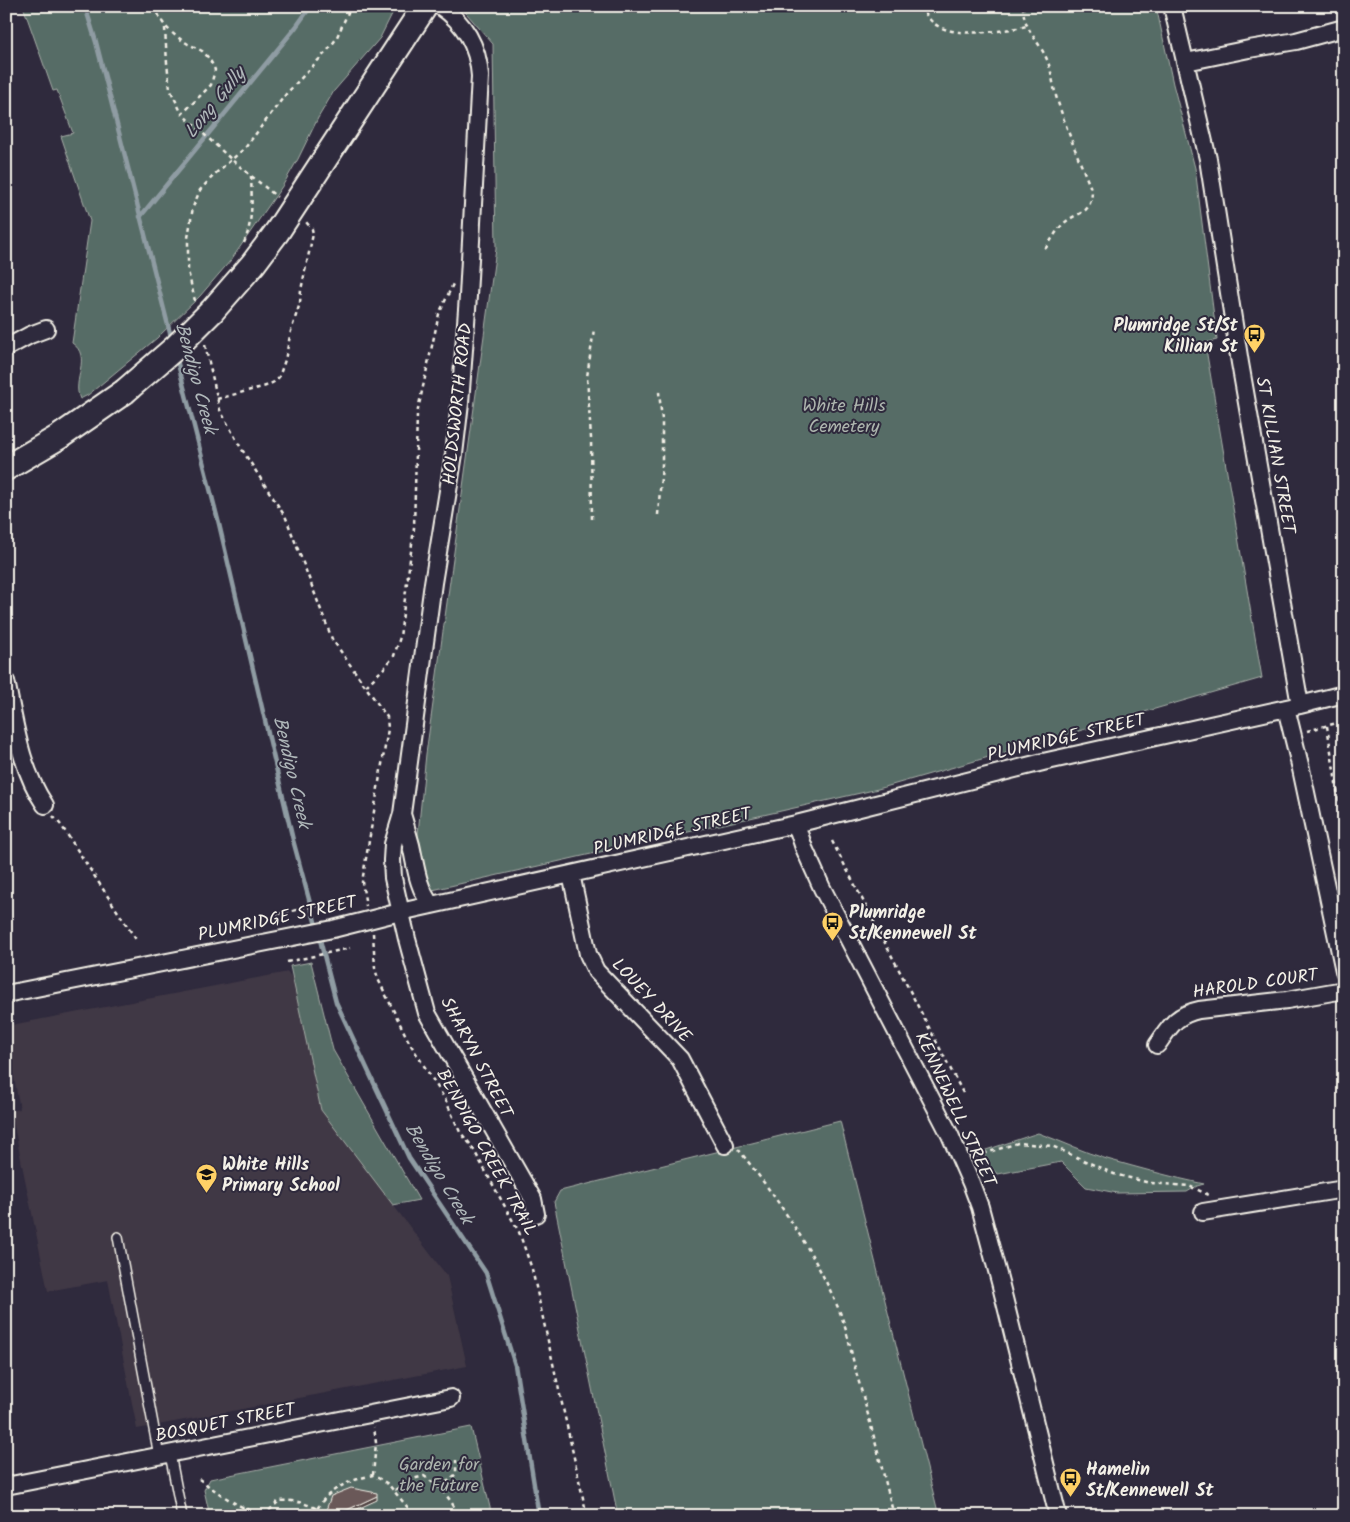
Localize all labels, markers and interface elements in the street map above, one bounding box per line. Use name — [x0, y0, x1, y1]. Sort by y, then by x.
water label: Long Gully — [177, 59, 256, 146]
place label: Plumridge St/St Killian St — [1113, 312, 1239, 362]
water label: Bendigo Creek — [166, 320, 225, 440]
street label: HOLDSWORTH ROAD — [436, 321, 481, 487]
bus stop icon: Plumridge St/St Killian St — [1242, 323, 1266, 354]
street label: ST KILLIAN STREET — [1246, 375, 1303, 537]
park label: White Hills Cemetery — [802, 392, 886, 442]
street label: PLUMRIDGE STREET — [984, 706, 1150, 771]
water label: Bendigo Creek — [264, 714, 319, 834]
street label: PLUMRIDGE STREET — [590, 800, 756, 865]
street label: PLUMRIDGE STREET — [195, 888, 361, 950]
place label: Plumridge St/Kennewell St — [849, 899, 977, 949]
bus stop icon: Plumridge St/Kennewell St — [821, 910, 845, 941]
street label: LOUEY DRIVE — [604, 952, 698, 1051]
street label: HAROLD COURT — [1191, 961, 1321, 1008]
street label: SHARYN STREET — [432, 992, 520, 1125]
street label: KENNEWELL STREET — [906, 1027, 1004, 1193]
street label: BENDIGO CREEK TRAIL — [428, 1064, 544, 1242]
water label: Bendigo Creek — [396, 1118, 482, 1233]
place label: White Hills Primary School — [222, 1151, 340, 1201]
school or university icon: White Hills Primary School — [194, 1162, 218, 1193]
street label: BOSQUET STREET — [153, 1395, 299, 1451]
park label: Garden for the Future — [399, 1451, 480, 1501]
place label: Hamelin St/Kennewell St — [1086, 1456, 1214, 1506]
bus stop icon: Hamelin St/Kennewell St — [1058, 1467, 1082, 1498]

